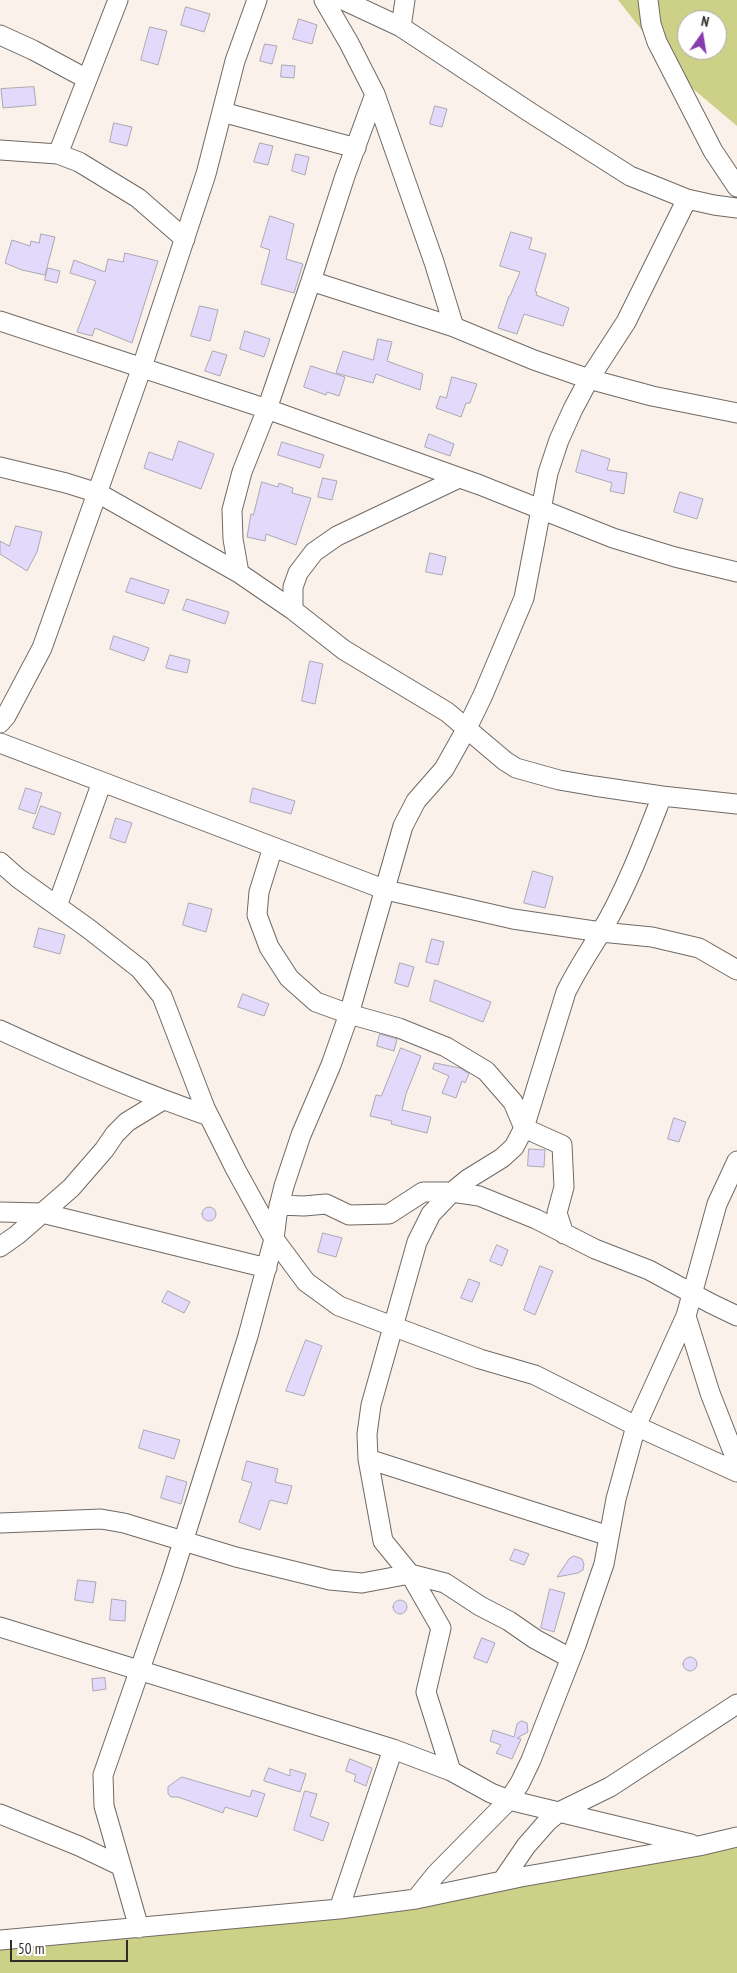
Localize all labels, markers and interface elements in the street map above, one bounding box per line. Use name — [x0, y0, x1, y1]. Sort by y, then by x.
north arrow — [677, 10, 727, 60]
text: N — [699, 12, 711, 31]
scale bar — [12, 1930, 130, 1962]
text: 50 m — [18, 1939, 44, 1958]

